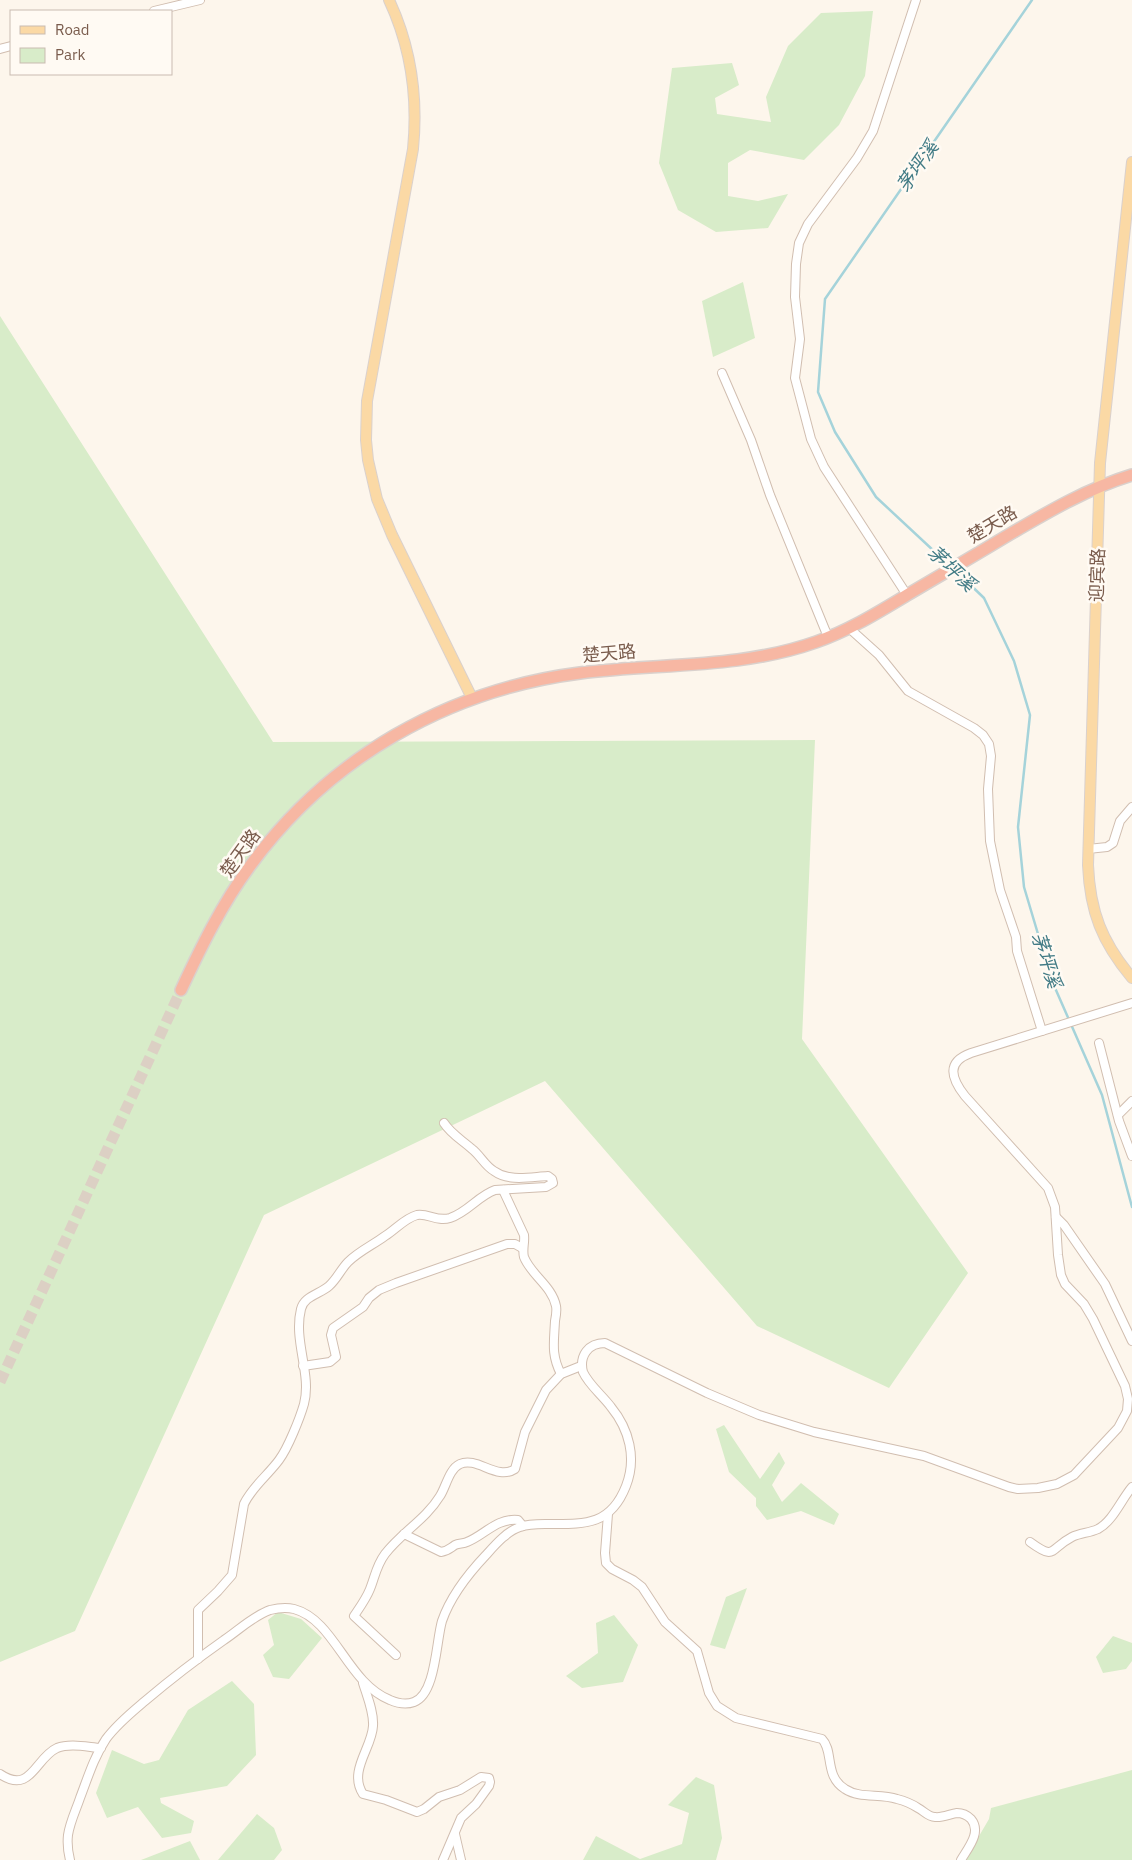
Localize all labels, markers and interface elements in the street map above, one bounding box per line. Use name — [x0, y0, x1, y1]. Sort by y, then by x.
legend — [10, 10, 172, 75]
text: Road — [55, 20, 90, 39]
text: Park — [55, 45, 85, 64]
water label: 茅坪溪 — [891, 134, 944, 196]
street label: 楚天路 — [963, 500, 1021, 548]
water label: 茅坪溪 — [923, 540, 982, 598]
street label: 迎宾路 — [1085, 548, 1109, 602]
street label: 楚天路 — [581, 639, 637, 667]
street label: 楚天路 — [215, 824, 265, 882]
water label: 茅坪溪 — [1027, 929, 1068, 993]

